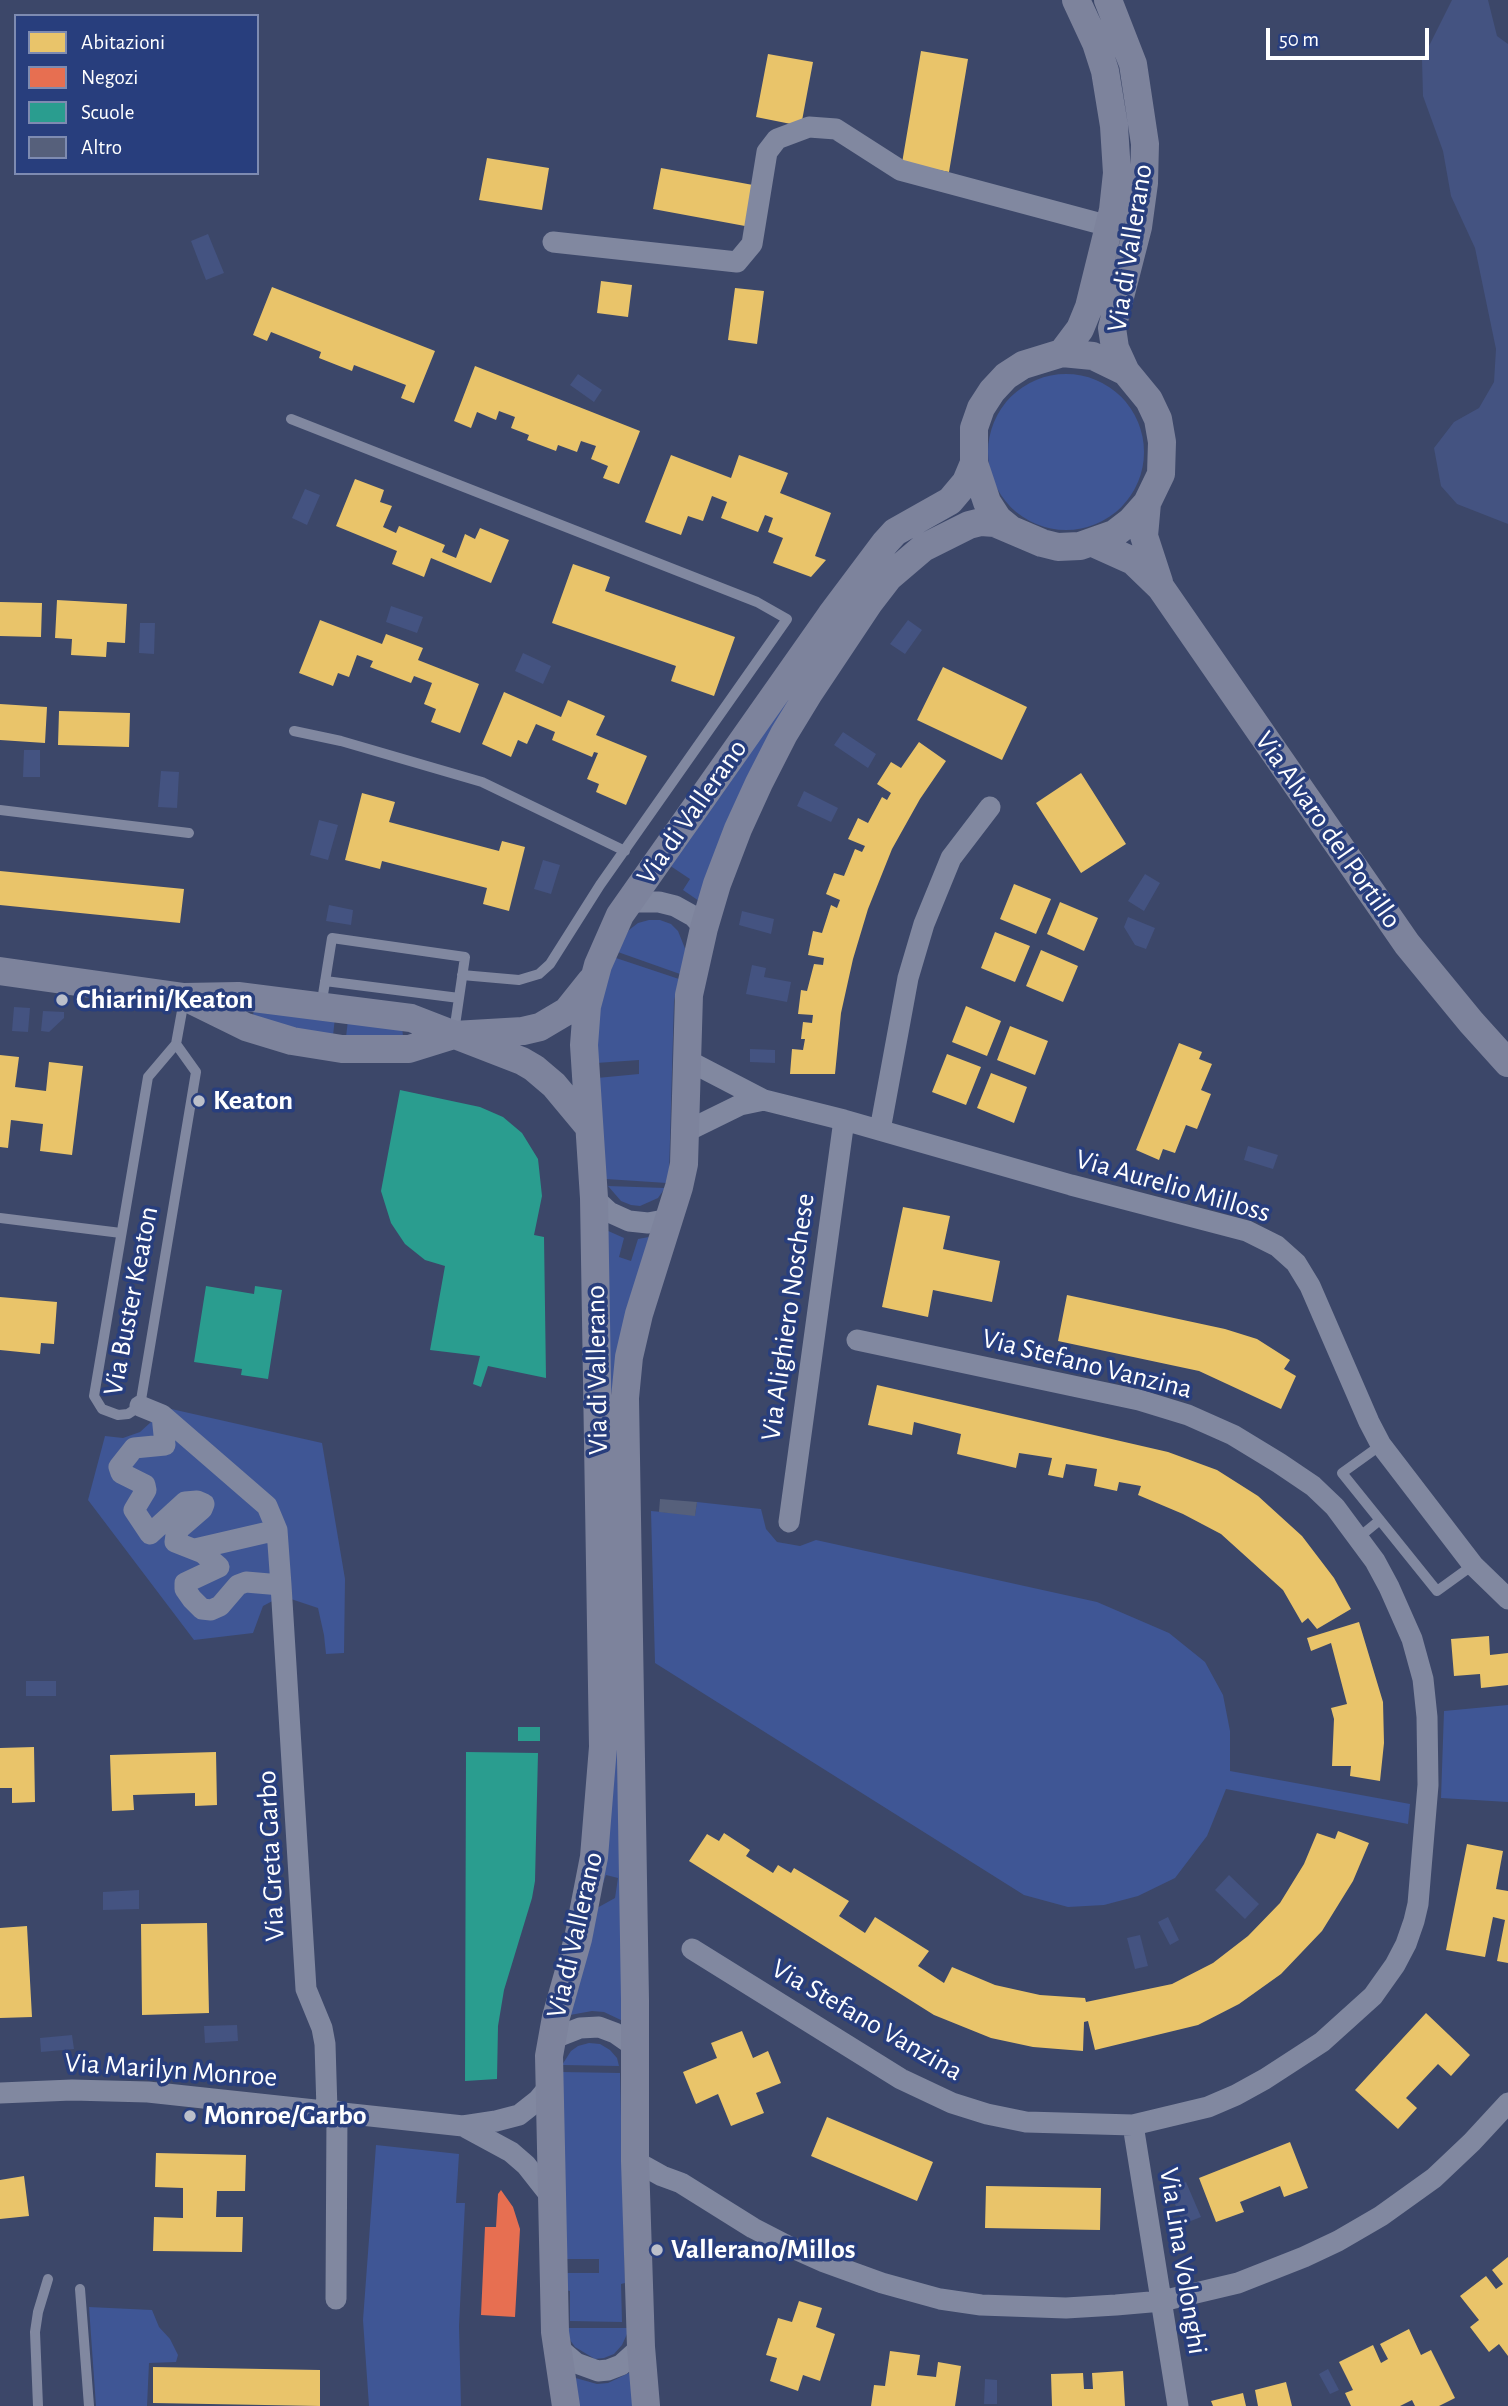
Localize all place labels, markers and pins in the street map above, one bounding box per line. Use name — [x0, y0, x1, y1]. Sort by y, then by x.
place label: Chiarini/Keaton — [76, 983, 253, 1017]
marker: Chiarini/Keaton — [54, 992, 70, 1008]
place label: Keaton — [213, 1084, 293, 1118]
marker: Keaton — [191, 1093, 207, 1109]
place label: Monroe/Garbo — [204, 2099, 367, 2133]
marker: Monroe/Garbo — [182, 2108, 198, 2124]
place label: Vallerano/Millos — [671, 2233, 856, 2267]
marker: Vallerano/Millos — [649, 2242, 665, 2258]

